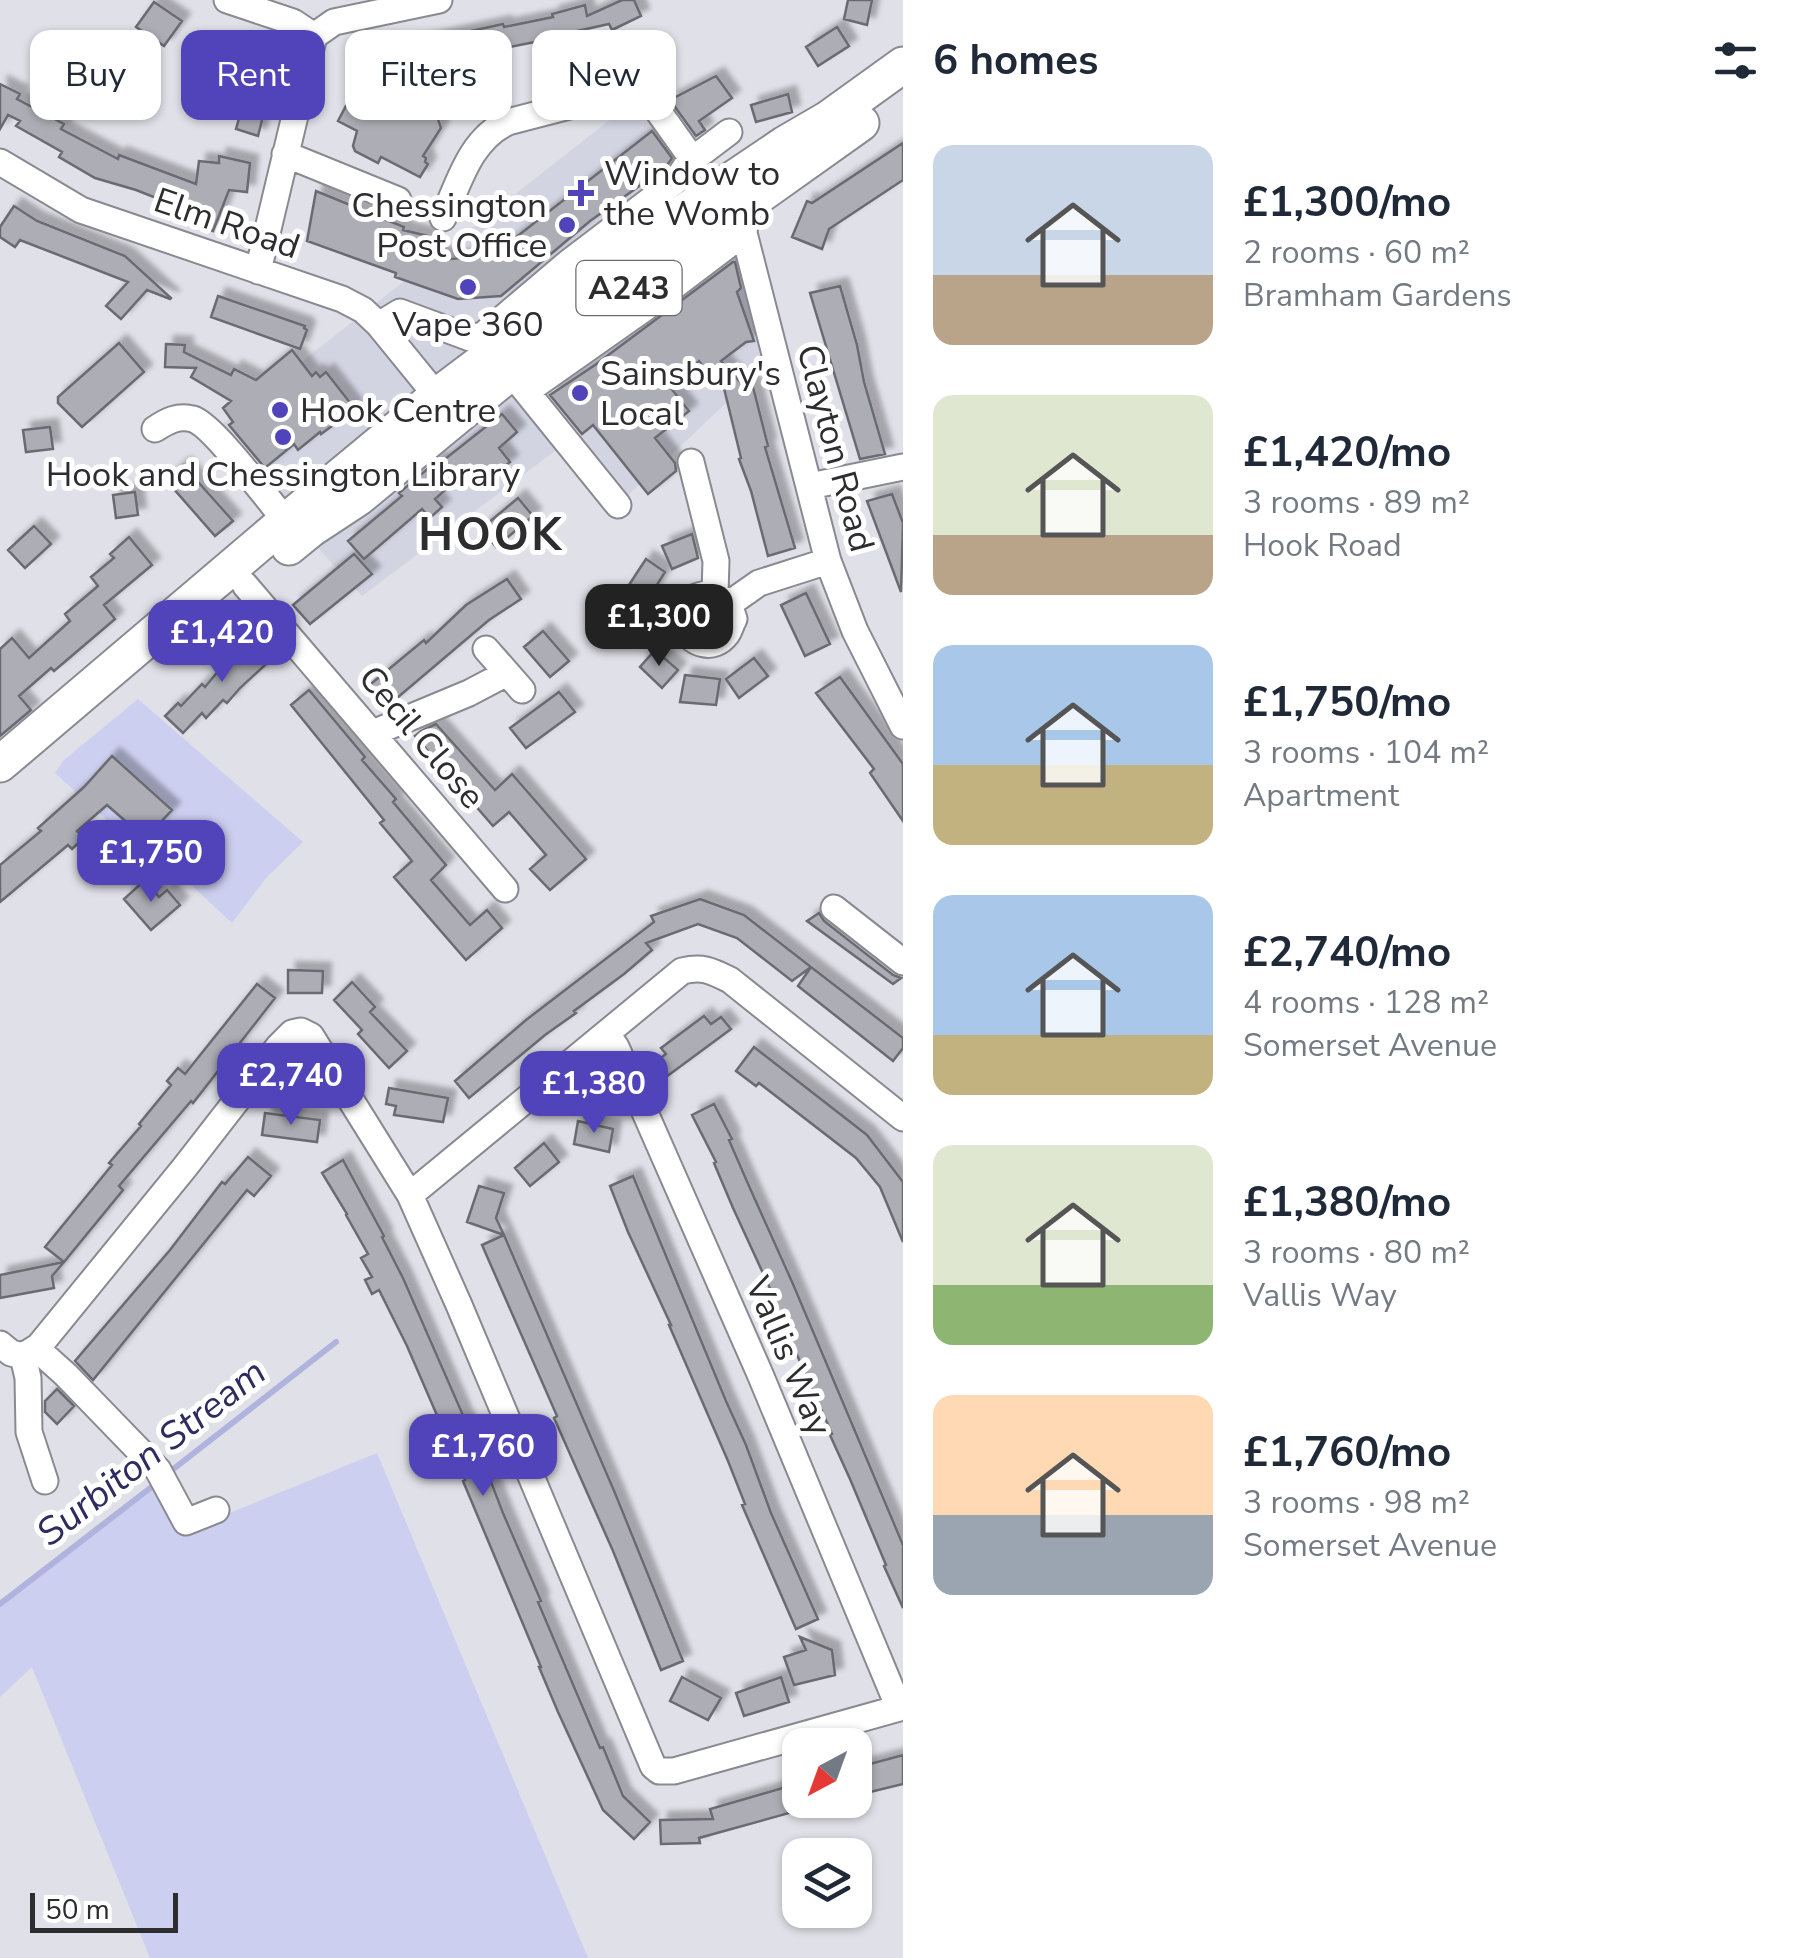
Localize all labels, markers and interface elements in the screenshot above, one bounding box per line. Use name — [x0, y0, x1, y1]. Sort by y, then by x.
chip: Buy — [30, 30, 161, 120]
chip: Rent — [181, 30, 325, 120]
chip: Filters — [345, 30, 512, 120]
chip: New — [532, 30, 676, 120]
text: 6 homes — [933, 32, 1098, 89]
icon: filters — [1708, 33, 1763, 88]
place label: Window to the Womb — [604, 150, 780, 237]
text: £1,300/mo — [1243, 174, 1451, 231]
street label: Elm Road — [148, 177, 306, 270]
marker: Window to the Womb — [568, 180, 594, 206]
place label: Chessington Post Office — [351, 182, 547, 269]
icon: home — [1013, 185, 1133, 305]
marker: Chessington Post Office — [556, 214, 578, 236]
text: 2 rooms · 60 m² — [1243, 231, 1470, 274]
road number: A243 — [576, 261, 682, 315]
text: Bramham Gardens — [1243, 274, 1512, 317]
marker: Vape 360 — [457, 276, 479, 298]
place label: Vape 360 — [391, 301, 544, 348]
street label: Clayton Road — [785, 339, 886, 557]
place label: Sainsbury's Local — [600, 350, 781, 437]
marker: Sainsbury's Local — [569, 382, 591, 404]
place label: Hook Centre — [300, 387, 496, 434]
marker: Hook Centre — [269, 399, 291, 421]
text: £1,420/mo — [1243, 424, 1451, 481]
marker: Hook and Chessington Library — [272, 426, 294, 448]
icon: home — [1013, 435, 1133, 555]
place label: Hook and Chessington Library — [46, 451, 520, 498]
text: 3 rooms · 89 m² — [1243, 481, 1470, 524]
district label: HOOK — [418, 505, 564, 566]
text: Hook Road — [1243, 524, 1402, 567]
pin: £1,300 — [578, 584, 740, 669]
text: £1,300 — [607, 595, 711, 638]
pin: £1,420 — [141, 600, 303, 685]
text: £1,420 — [170, 611, 274, 654]
street label: Cecil Close — [348, 656, 495, 819]
text: £1,750/mo — [1243, 674, 1451, 731]
icon: home — [1013, 685, 1133, 805]
text: 3 rooms · 104 m² — [1243, 731, 1489, 774]
text: Apartment — [1243, 774, 1399, 817]
pin: £1,750 — [70, 820, 232, 905]
text: £1,750 — [99, 831, 203, 874]
text: £2,740/mo — [1243, 924, 1451, 981]
icon: home — [1013, 935, 1133, 1055]
text: 4 rooms · 128 m² — [1243, 981, 1489, 1024]
text: Somerset Avenue — [1243, 1024, 1497, 1067]
pin: £2,740 — [210, 1043, 372, 1128]
pin: £1,380 — [513, 1051, 675, 1136]
text: £2,740 — [239, 1054, 343, 1097]
text: £1,380 — [542, 1062, 646, 1105]
text: £1,380/mo — [1243, 1174, 1451, 1231]
icon: home — [1013, 1185, 1133, 1305]
text: 3 rooms · 80 m² — [1243, 1231, 1470, 1274]
street label: Vallis Way — [734, 1269, 843, 1443]
text: Vallis Way — [1243, 1274, 1397, 1317]
water label: Surbiton Stream — [26, 1347, 276, 1558]
pin: £1,760 — [402, 1414, 564, 1499]
text: £1,760/mo — [1243, 1424, 1451, 1481]
text: £1,760 — [431, 1425, 535, 1468]
icon: home — [1013, 1435, 1133, 1555]
text: 3 rooms · 98 m² — [1243, 1481, 1470, 1524]
text: Somerset Avenue — [1243, 1524, 1497, 1567]
north arrow — [782, 1728, 872, 1818]
map controls — [782, 1728, 872, 1928]
button: layers — [782, 1838, 872, 1928]
scale bar — [30, 1888, 178, 1932]
text: 50 m — [45, 1891, 110, 1929]

